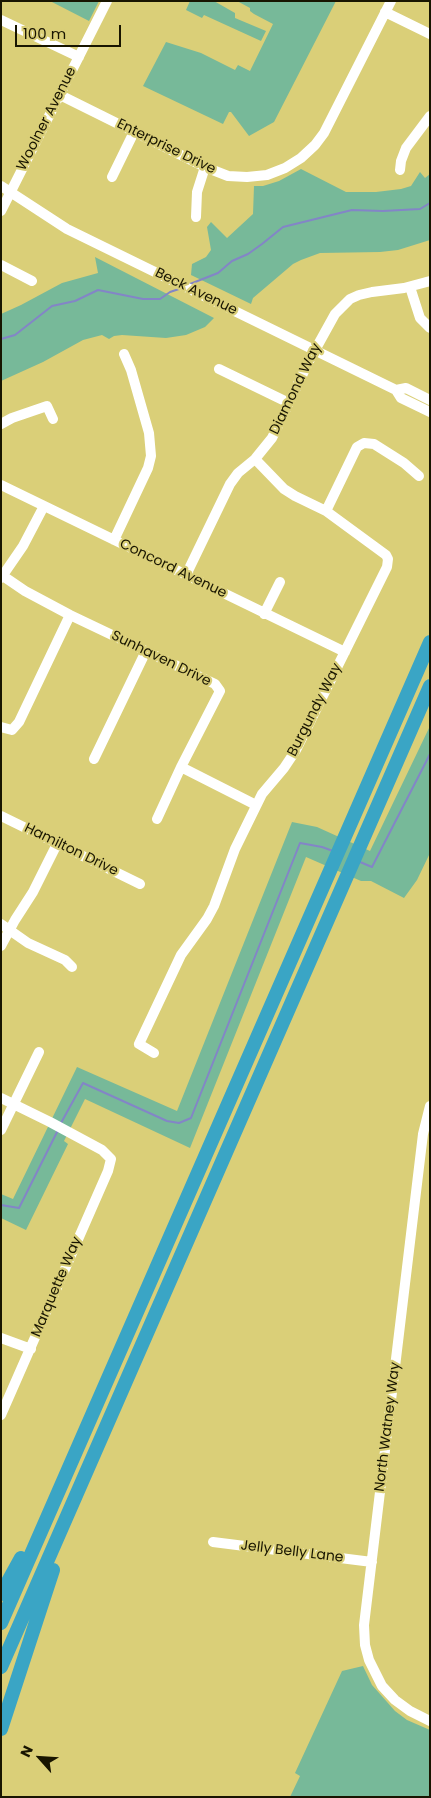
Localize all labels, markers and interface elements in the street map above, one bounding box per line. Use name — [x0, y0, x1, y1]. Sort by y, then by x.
scale bar — [18, 15, 124, 47]
text: 100 m — [23, 23, 66, 44]
street label: Woolner Avenue — [14, 64, 80, 174]
street label: Enterprise Drive — [114, 116, 218, 178]
street label: Beck Avenue — [152, 265, 240, 319]
street label: Diamond Way — [267, 341, 325, 437]
street label: Concord Avenue — [117, 536, 229, 602]
street label: Sunhaven Drive — [108, 628, 214, 690]
street label: Burgundy Way — [284, 661, 346, 759]
street label: Hamilton Drive — [21, 820, 121, 880]
street label: Marquette Way — [28, 1234, 86, 1340]
street label: North Watney Way — [372, 1361, 404, 1493]
street label: Jelly Belly Lane — [240, 1537, 344, 1567]
north arrow — [15, 1733, 65, 1783]
text: N — [15, 1742, 38, 1761]

